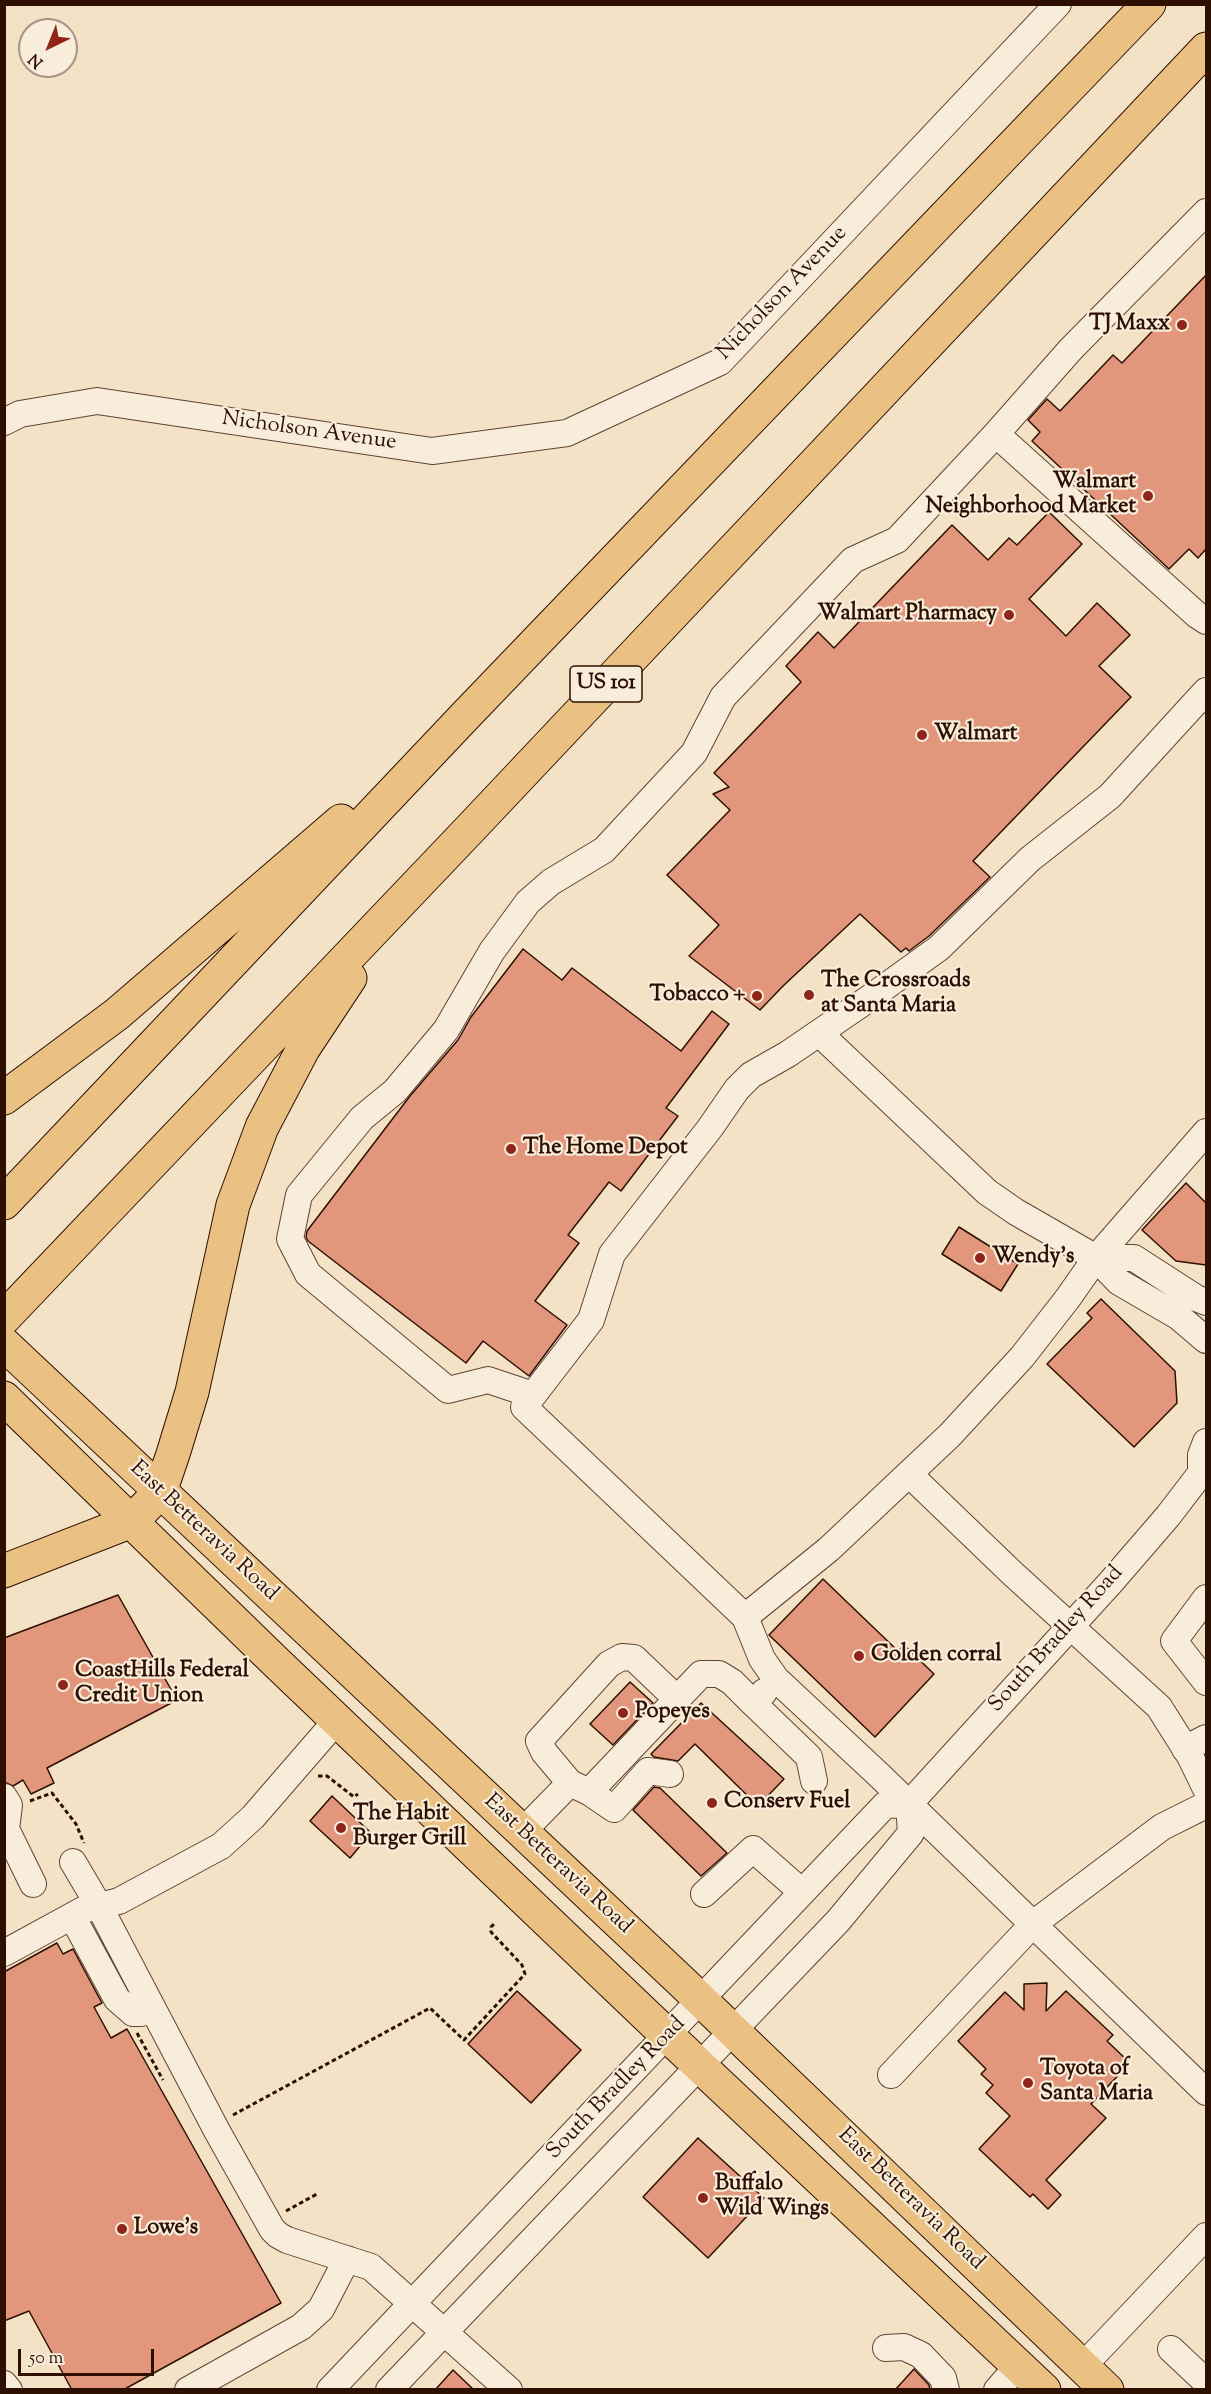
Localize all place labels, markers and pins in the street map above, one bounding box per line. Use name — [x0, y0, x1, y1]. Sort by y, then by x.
place label: TJ Maxx — [1089, 312, 1170, 338]
marker: TJ Maxx — [1175, 318, 1189, 332]
place label: Walmart Neighborhood Market — [925, 470, 1136, 522]
marker: Walmart Neighborhood Market — [1141, 489, 1155, 503]
place label: Walmart Pharmacy — [817, 602, 997, 628]
marker: Walmart Pharmacy — [1002, 608, 1016, 622]
place label: Walmart — [934, 722, 1017, 748]
marker: Walmart — [915, 728, 929, 742]
place label: The Crossroads at Santa Maria — [821, 969, 970, 1020]
place label: Tobacco + — [650, 983, 745, 1009]
marker: The Crossroads at Santa Maria — [802, 988, 816, 1002]
marker: Tobacco + — [750, 989, 764, 1003]
place label: The Home Depot — [523, 1136, 688, 1162]
marker: The Home Depot — [504, 1142, 518, 1156]
place label: Wendy's — [992, 1245, 1074, 1271]
marker: Wendy's — [973, 1251, 987, 1265]
place label: Golden corral — [871, 1643, 1002, 1669]
marker: Golden corral — [852, 1649, 866, 1663]
place label: CoastHills Federal Credit Union — [75, 1659, 249, 1711]
marker: CoastHills Federal Credit Union — [56, 1678, 70, 1692]
place label: Popeyes — [635, 1700, 710, 1726]
marker: Popeyes — [616, 1706, 630, 1720]
place label: Conserv Fuel — [724, 1790, 850, 1816]
marker: Conserv Fuel — [705, 1796, 719, 1810]
place label: The Habit Burger Grill — [353, 1802, 466, 1854]
marker: The Habit Burger Grill — [334, 1821, 348, 1835]
place label: Toyota of Santa Maria — [1040, 2057, 1153, 2108]
marker: Toyota of Santa Maria — [1021, 2076, 1035, 2090]
place label: Buffalo Wild Wings — [715, 2172, 829, 2224]
marker: Buffalo Wild Wings — [696, 2191, 710, 2205]
place label: Lowe's — [134, 2216, 198, 2242]
marker: Lowe's — [115, 2222, 129, 2236]

